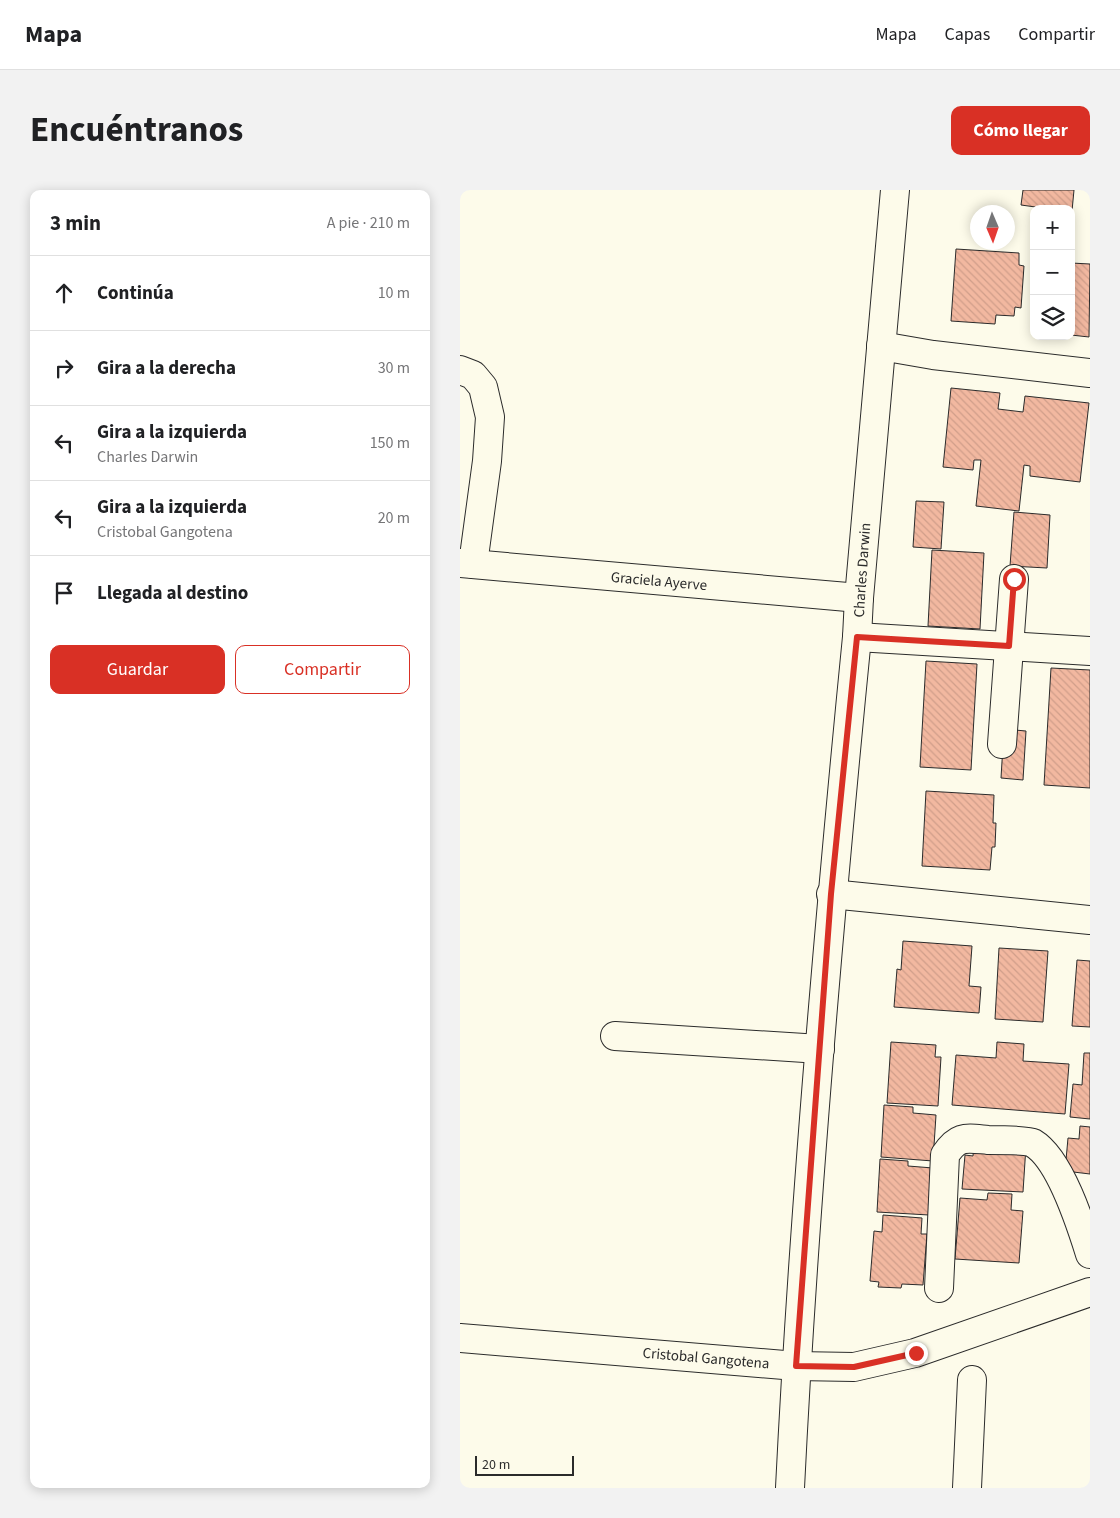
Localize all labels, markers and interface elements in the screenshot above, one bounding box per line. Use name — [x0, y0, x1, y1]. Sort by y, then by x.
text: Mapa — [25, 17, 82, 52]
text: Mapa — [876, 22, 917, 47]
text: Capas — [945, 22, 990, 47]
text: Compartir — [1018, 22, 1095, 47]
text: Encuéntranos — [30, 105, 243, 155]
button: Cómo llegar — [951, 106, 1090, 155]
north arrow — [970, 205, 1015, 250]
map controls — [1030, 205, 1075, 340]
button: + — [1030, 205, 1075, 250]
text: 3 min — [50, 208, 101, 238]
text: A pie · 210 m — [327, 212, 410, 234]
button: − — [1030, 250, 1075, 295]
icon: ahead — [50, 279, 78, 307]
text: Continúa — [97, 280, 174, 307]
text: 10 m — [378, 282, 410, 304]
button: layers — [1030, 295, 1075, 340]
icon: right — [50, 354, 78, 382]
text: Gira a la derecha — [97, 355, 236, 382]
text: 30 m — [378, 357, 410, 379]
text: Gira a la izquierda — [97, 419, 247, 446]
icon: left — [50, 429, 78, 457]
text: 150 m — [370, 432, 410, 454]
text: Charles Darwin — [97, 446, 198, 468]
text: Gira a la izquierda — [97, 494, 247, 521]
icon: left — [50, 504, 78, 532]
text: 20 m — [378, 507, 410, 529]
text: Cristobal Gangotena — [97, 521, 233, 543]
street label: Charles Darwin — [849, 522, 876, 618]
street label: Graciela Ayerve — [610, 567, 708, 596]
route start — [1003, 568, 1026, 591]
icon: arrive — [50, 579, 78, 607]
text: Llegada al destino — [97, 580, 248, 607]
button: Guardar — [50, 645, 225, 694]
button: Compartir — [235, 645, 410, 694]
street label: Cristobal Gangotena — [642, 1342, 770, 1375]
route end — [905, 1342, 928, 1365]
scale bar — [475, 1453, 574, 1476]
text: 20 m — [482, 1455, 510, 1475]

